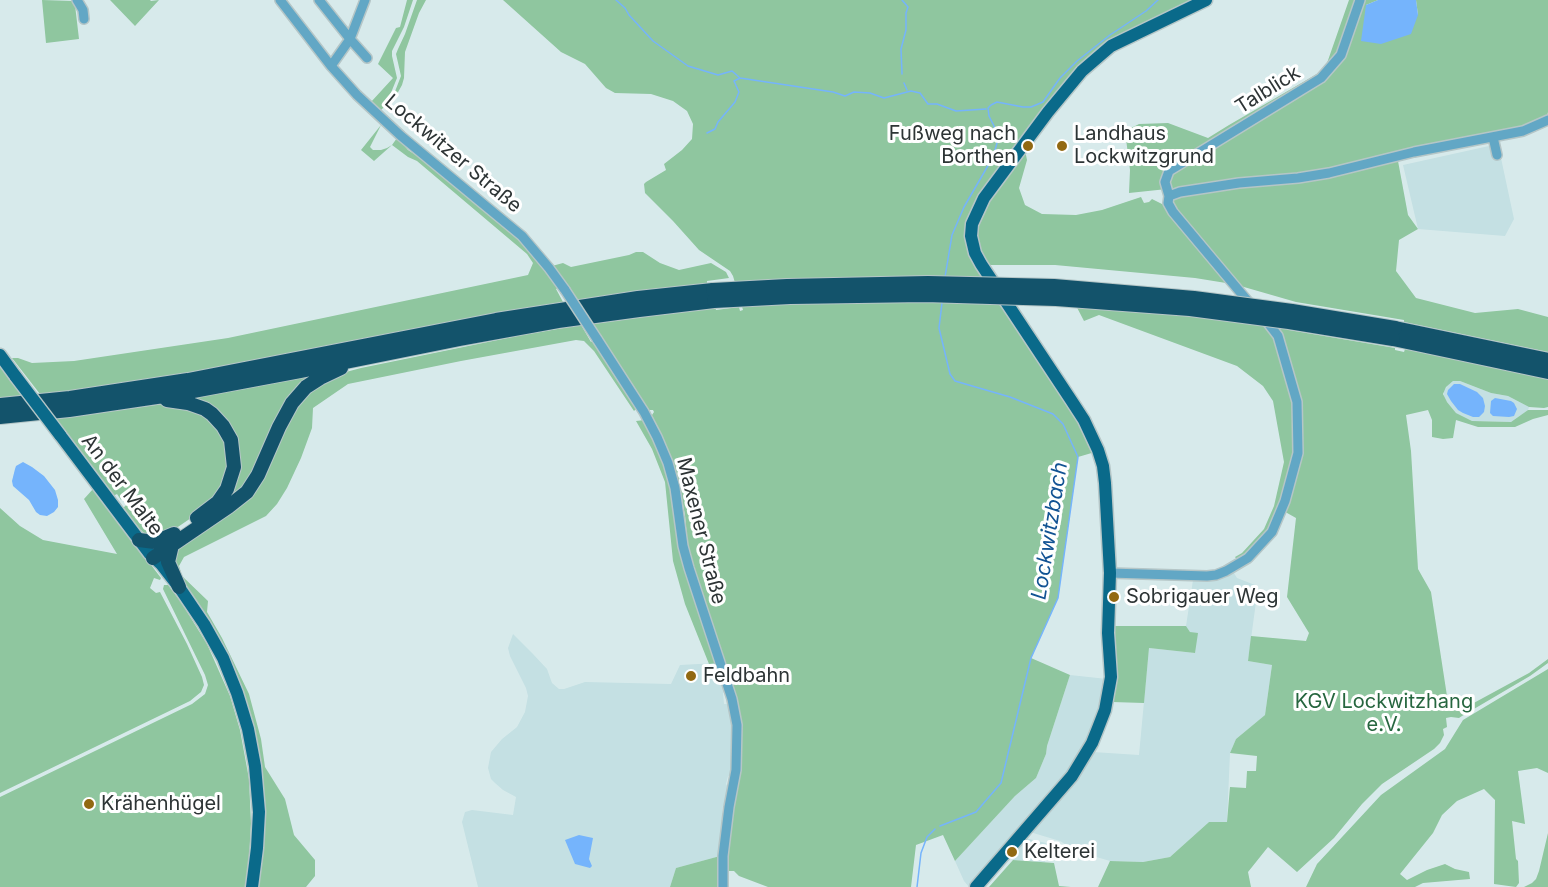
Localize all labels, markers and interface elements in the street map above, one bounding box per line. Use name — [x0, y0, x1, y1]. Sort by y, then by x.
street label: Talblick — [1231, 61, 1305, 119]
street label: Lockwitzer Straße — [380, 90, 526, 218]
place label: Fußweg nach Borthen — [889, 122, 1016, 169]
place label: Landhaus Lockwitzgrund — [1074, 122, 1214, 169]
marker: Fußweg nach Borthen — [1021, 139, 1035, 153]
marker: Landhaus Lockwitzgrund — [1055, 139, 1069, 153]
street label: An der Malte — [76, 430, 168, 540]
street label: Maxener Straße — [671, 455, 731, 607]
water label: Lockwitzbach — [1027, 460, 1073, 602]
place label: Sobrigauer Weg — [1126, 585, 1279, 609]
marker: Sobrigauer Weg — [1107, 590, 1121, 604]
place label: Feldbahn — [703, 664, 790, 688]
marker: Feldbahn — [684, 669, 698, 683]
park label: KGV Lockwitzhang e.V. — [1295, 690, 1473, 737]
place label: Krähenhügel — [101, 792, 221, 816]
marker: Krähenhügel — [82, 797, 96, 811]
place label: Kelterei — [1024, 840, 1095, 864]
marker: Kelterei — [1005, 845, 1019, 859]

